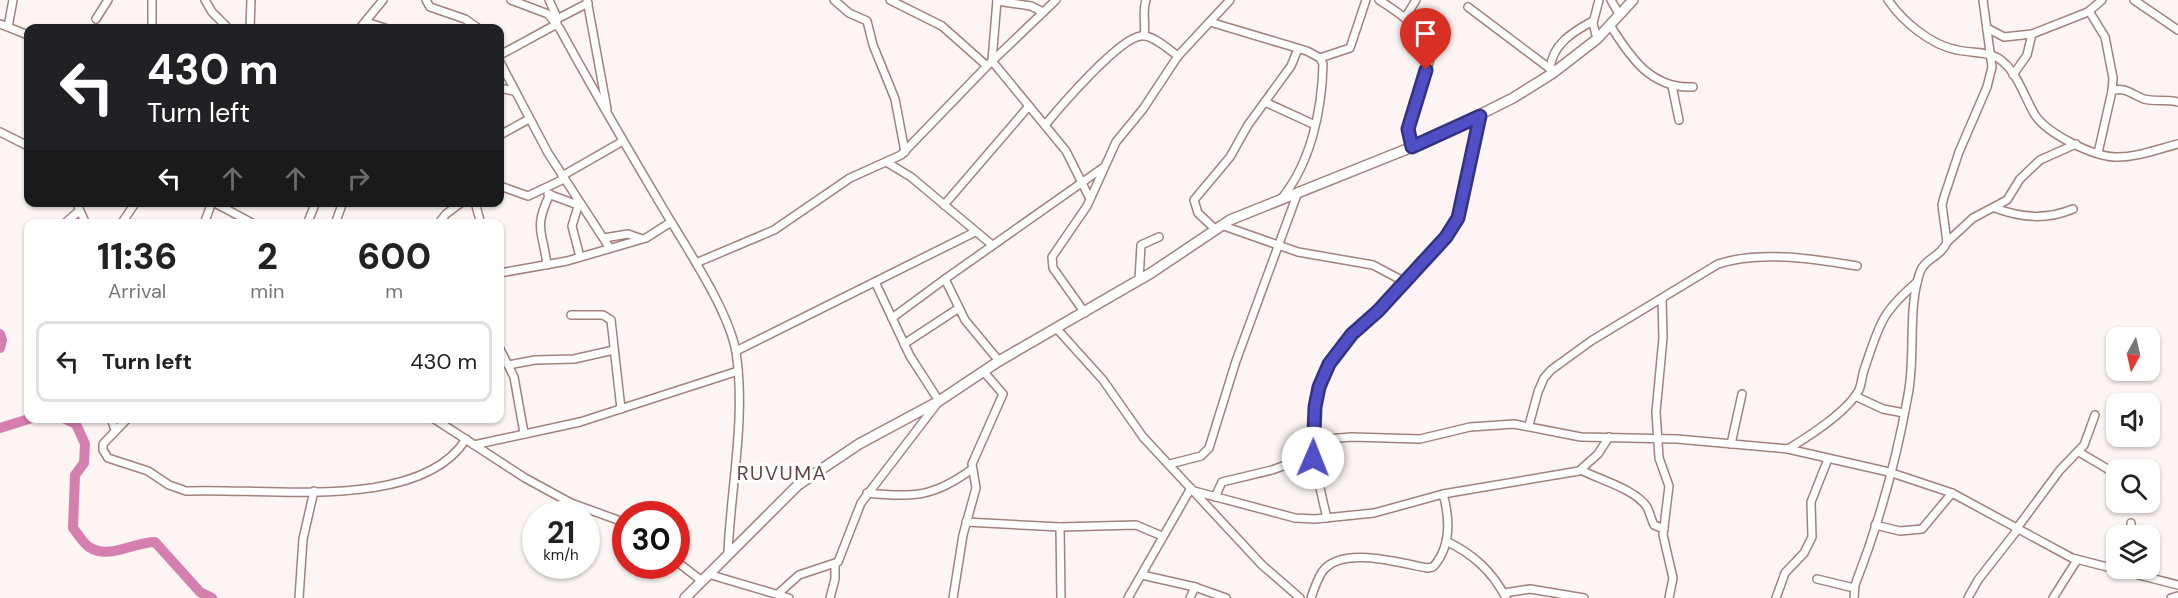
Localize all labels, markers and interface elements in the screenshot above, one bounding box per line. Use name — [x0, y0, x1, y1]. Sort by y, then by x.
pin — [1400, 8, 1451, 70]
icon: arrive — [1409, 17, 1442, 50]
text: 430 m — [147, 42, 279, 97]
icon: left — [48, 48, 126, 126]
text: Turn left — [147, 95, 250, 130]
icon: left — [153, 162, 186, 195]
icon: ahead — [216, 162, 249, 195]
icon: ahead — [279, 162, 312, 195]
icon: right — [342, 162, 375, 195]
text: 11:36 — [97, 233, 177, 280]
text: 2 — [257, 233, 278, 280]
text: 600 — [357, 233, 431, 280]
text: Arrival — [108, 278, 166, 304]
text: min — [250, 278, 284, 304]
text: m — [385, 278, 403, 304]
north arrow — [2106, 327, 2160, 381]
map controls — [2106, 327, 2160, 579]
icon: left — [51, 345, 84, 378]
text: Turn left — [102, 347, 192, 376]
text: 430 m — [410, 347, 477, 376]
button: sound — [2106, 393, 2160, 447]
position arrow — [1281, 426, 1345, 490]
button: search — [2106, 459, 2160, 513]
district label: RUVUMA — [737, 460, 827, 486]
speed limit sign: 30 — [612, 501, 690, 579]
text: 21 — [547, 513, 575, 552]
button: layers — [2106, 525, 2160, 579]
text: km/h — [543, 545, 579, 565]

